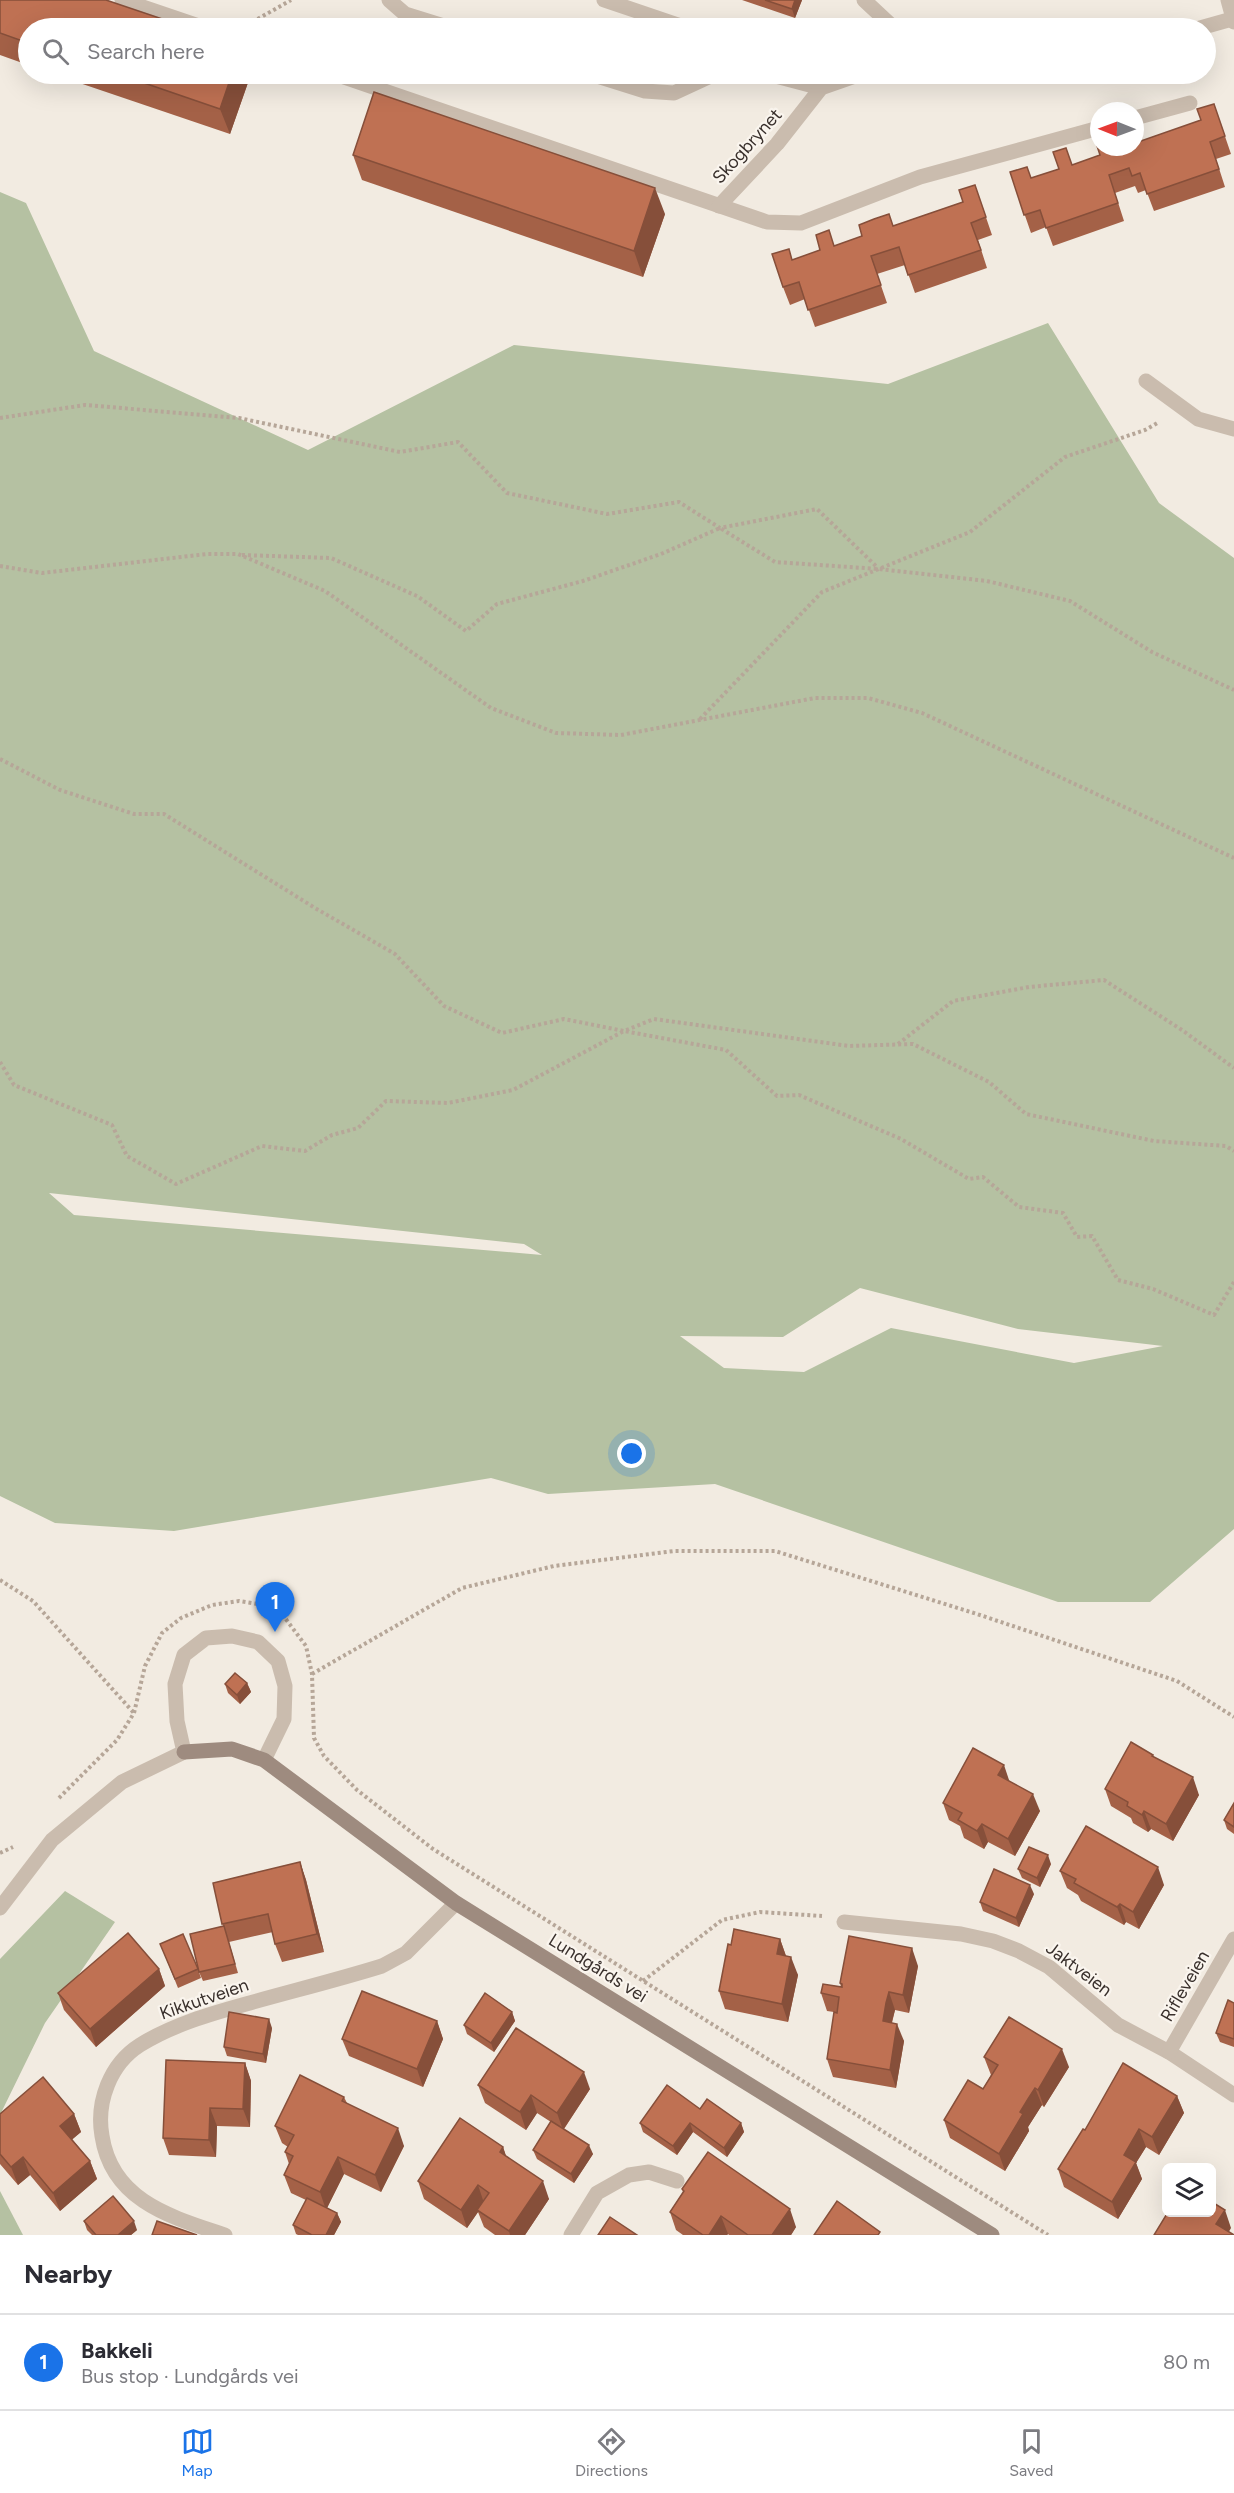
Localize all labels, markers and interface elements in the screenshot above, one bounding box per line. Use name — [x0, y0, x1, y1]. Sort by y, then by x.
search box — [18, 18, 1216, 84]
icon: search — [39, 35, 72, 68]
text: Search here — [87, 38, 205, 65]
north arrow — [1090, 102, 1144, 156]
street label: Skogbrynet — [708, 104, 787, 188]
your location — [617, 1439, 646, 1468]
pin: 1 — [256, 1582, 294, 1632]
street label: Lundgårds vei — [545, 1929, 651, 2007]
street label: Jaktveien — [1042, 1937, 1116, 2001]
street label: Rifleveien — [1156, 1946, 1214, 2026]
street label: Kikkutveien — [157, 1974, 251, 2024]
map controls — [1162, 2163, 1216, 2217]
button: layers — [1162, 2163, 1216, 2217]
text: Nearby — [24, 2258, 112, 2290]
text: Bakkeli — [81, 2337, 153, 2364]
text: 1 — [39, 2350, 48, 2374]
text: 80 m — [1163, 2350, 1210, 2374]
text: Bus stop · Lundgårds vei — [81, 2364, 299, 2388]
tab: Map — [181, 2425, 214, 2480]
tab: Directions — [575, 2425, 648, 2480]
tab: Saved — [1009, 2425, 1053, 2480]

